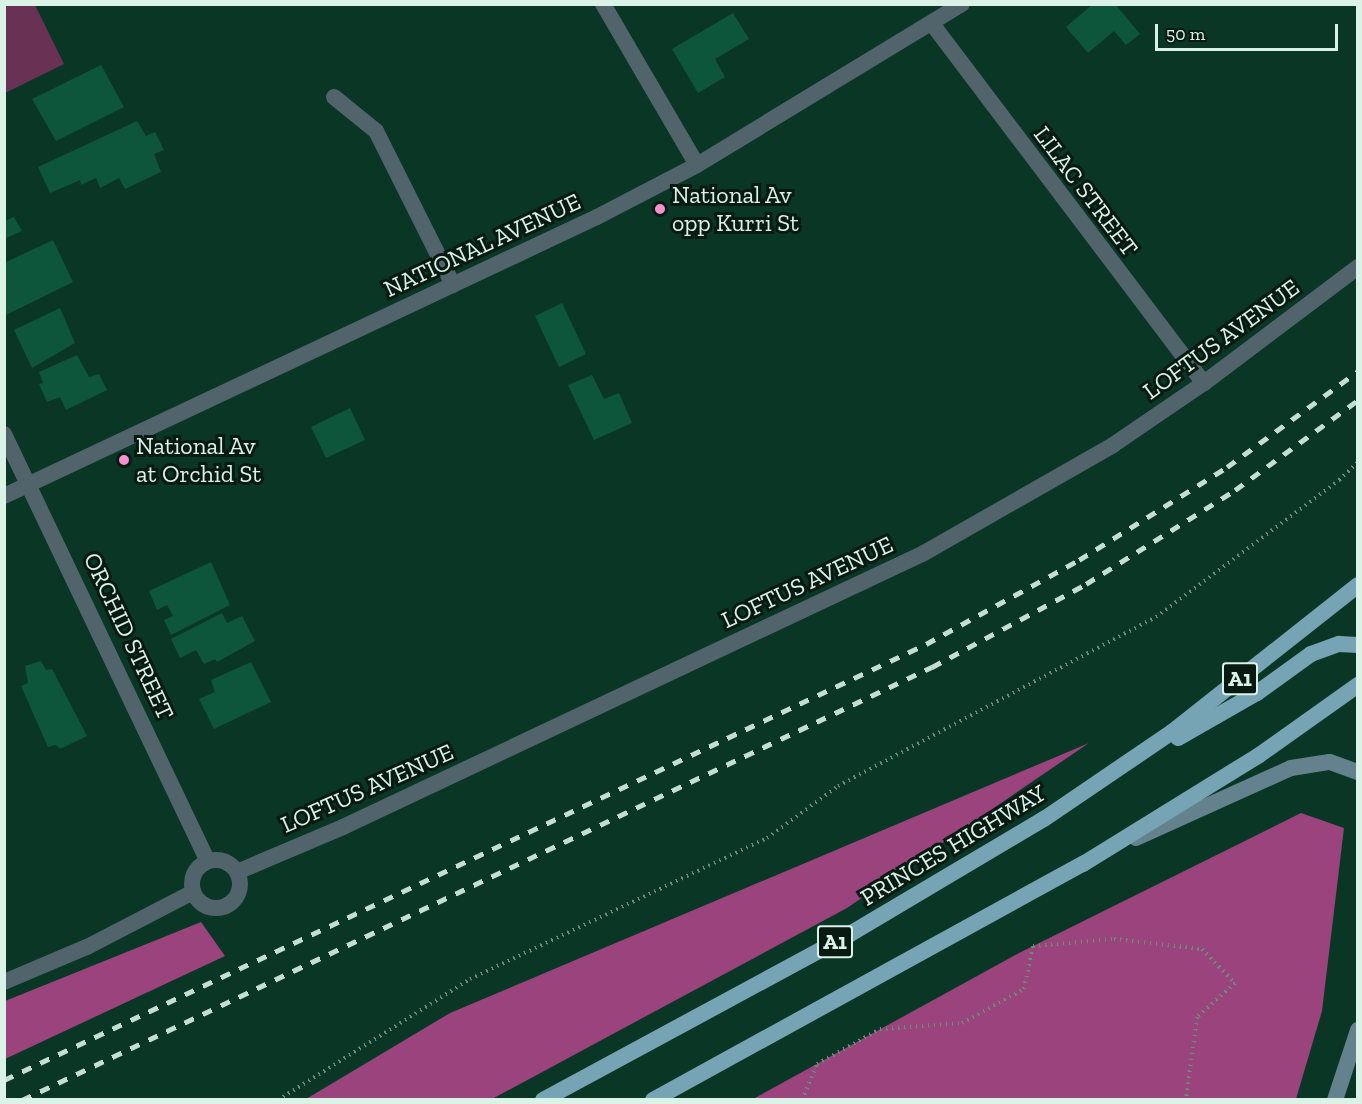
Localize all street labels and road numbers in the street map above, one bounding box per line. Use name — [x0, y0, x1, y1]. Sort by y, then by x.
street label: LILAC STREET — [1028, 120, 1144, 262]
street label: NATIONAL AVENUE — [379, 187, 585, 303]
street label: LOFTUS AVENUE — [1137, 272, 1305, 406]
street label: LOFTUS AVENUE — [716, 530, 898, 634]
street label: ORCHID STREET — [78, 548, 180, 724]
road number: A1 — [1220, 660, 1260, 698]
street label: LOFTUS AVENUE — [276, 737, 458, 839]
street label: PRINCES HIGHWAY — [855, 778, 1051, 912]
road number: A1 — [816, 923, 854, 961]

